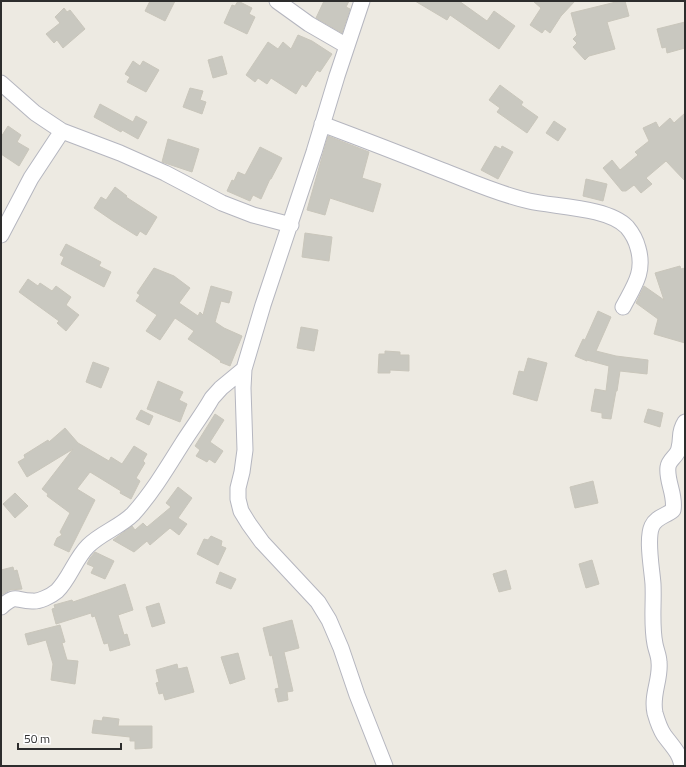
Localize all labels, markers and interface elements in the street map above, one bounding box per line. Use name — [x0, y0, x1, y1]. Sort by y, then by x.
scale bar — [18, 725, 121, 751]
text: 50 m — [24, 729, 50, 748]

